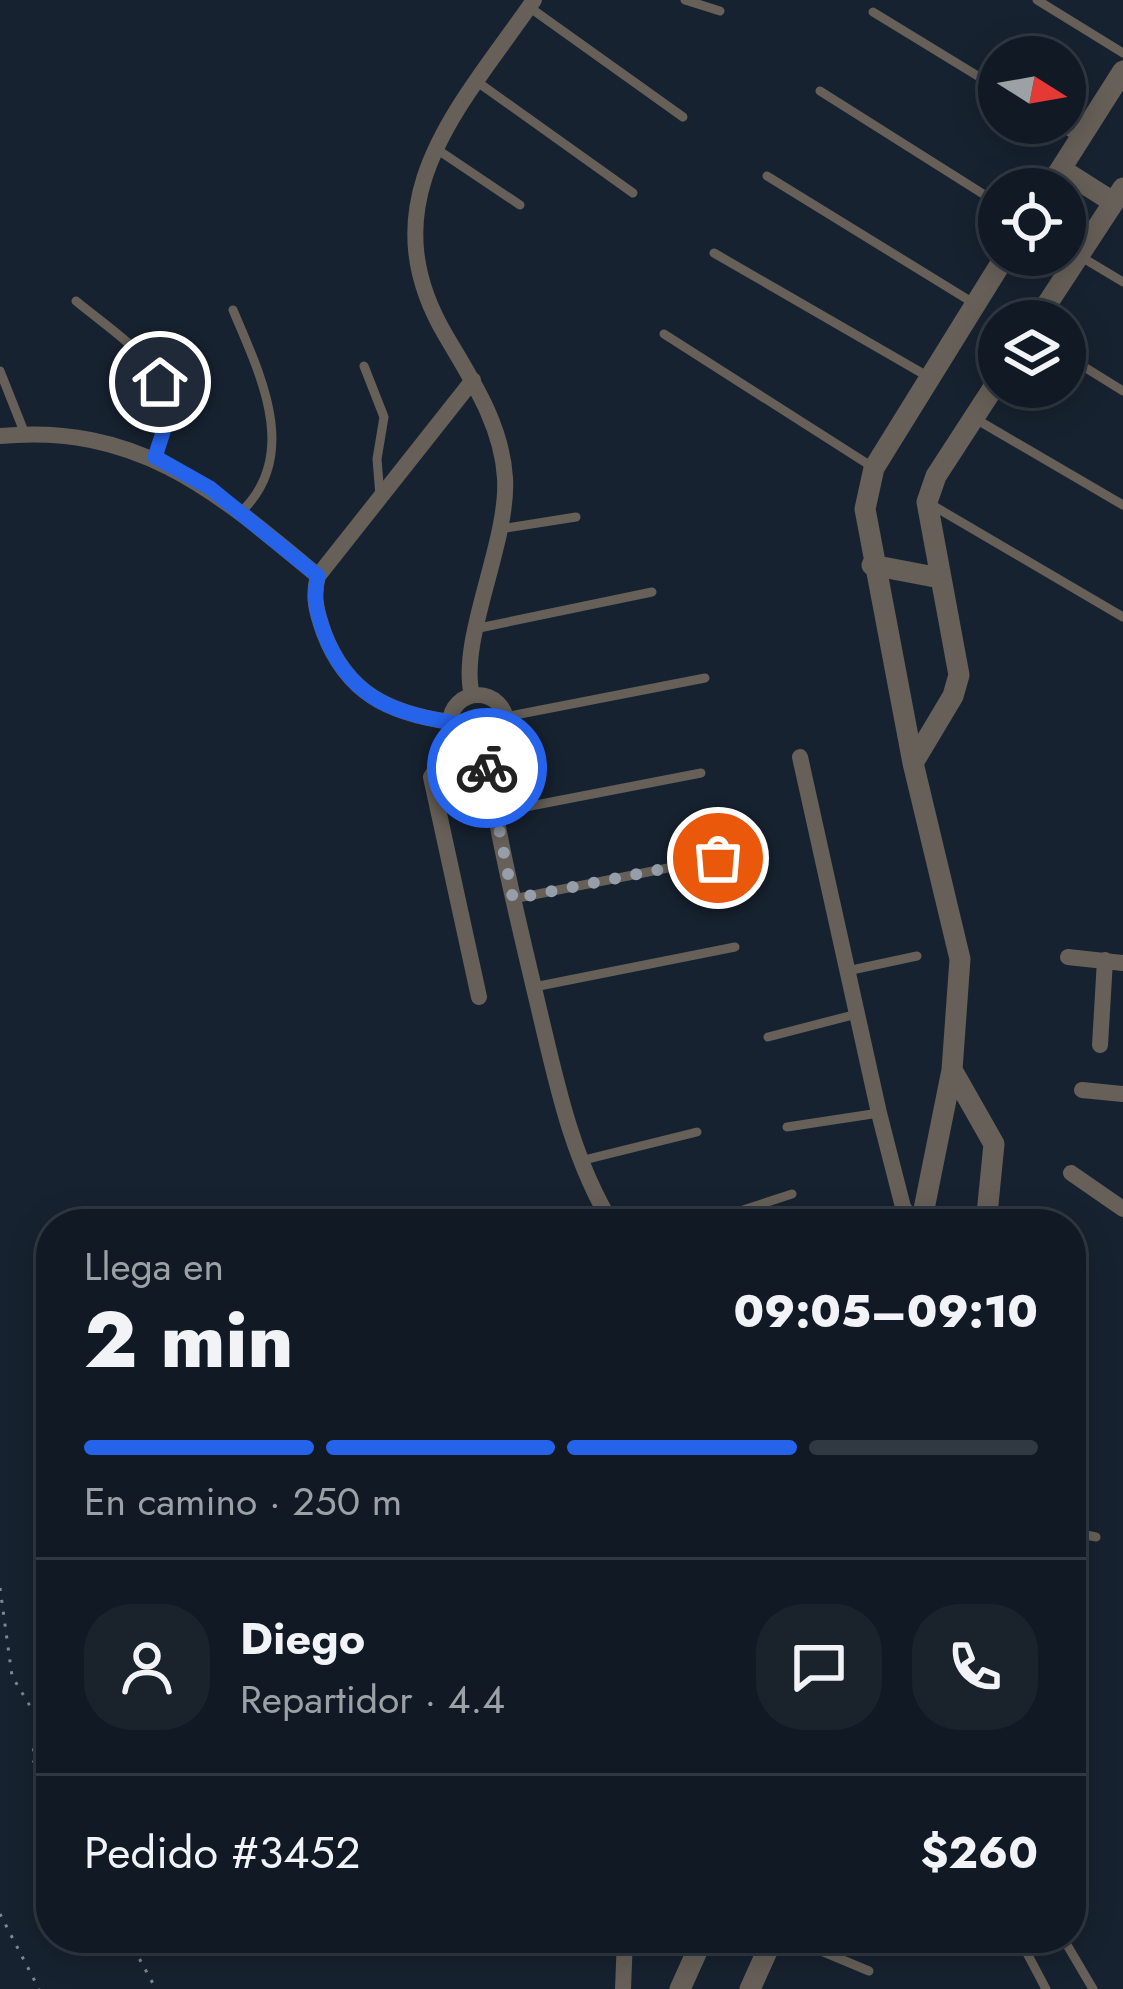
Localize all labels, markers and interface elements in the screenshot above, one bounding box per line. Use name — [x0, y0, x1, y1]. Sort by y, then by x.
north arrow — [978, 36, 1086, 144]
map controls — [978, 36, 1086, 408]
button: locate — [978, 168, 1086, 276]
button: layers — [978, 300, 1086, 408]
pin — [109, 331, 211, 433]
icon: home — [127, 349, 193, 415]
courier — [427, 708, 547, 828]
icon: bike — [454, 735, 520, 801]
pin — [667, 807, 769, 909]
icon: bag — [685, 825, 751, 891]
text: Llega en — [84, 1238, 224, 1295]
text: 09:05–09:10 — [733, 1279, 1038, 1344]
text: 2 min — [84, 1284, 293, 1396]
text: En camino · 250 m — [84, 1473, 402, 1530]
button: person — [84, 1604, 210, 1730]
button: chat — [756, 1604, 882, 1730]
button: phone — [912, 1604, 1038, 1730]
text: Diego — [240, 1606, 365, 1671]
text: Repartidor · 4.4 — [240, 1671, 505, 1728]
text: Pedido #3452 — [84, 1820, 361, 1885]
text: $260 — [921, 1820, 1038, 1885]

